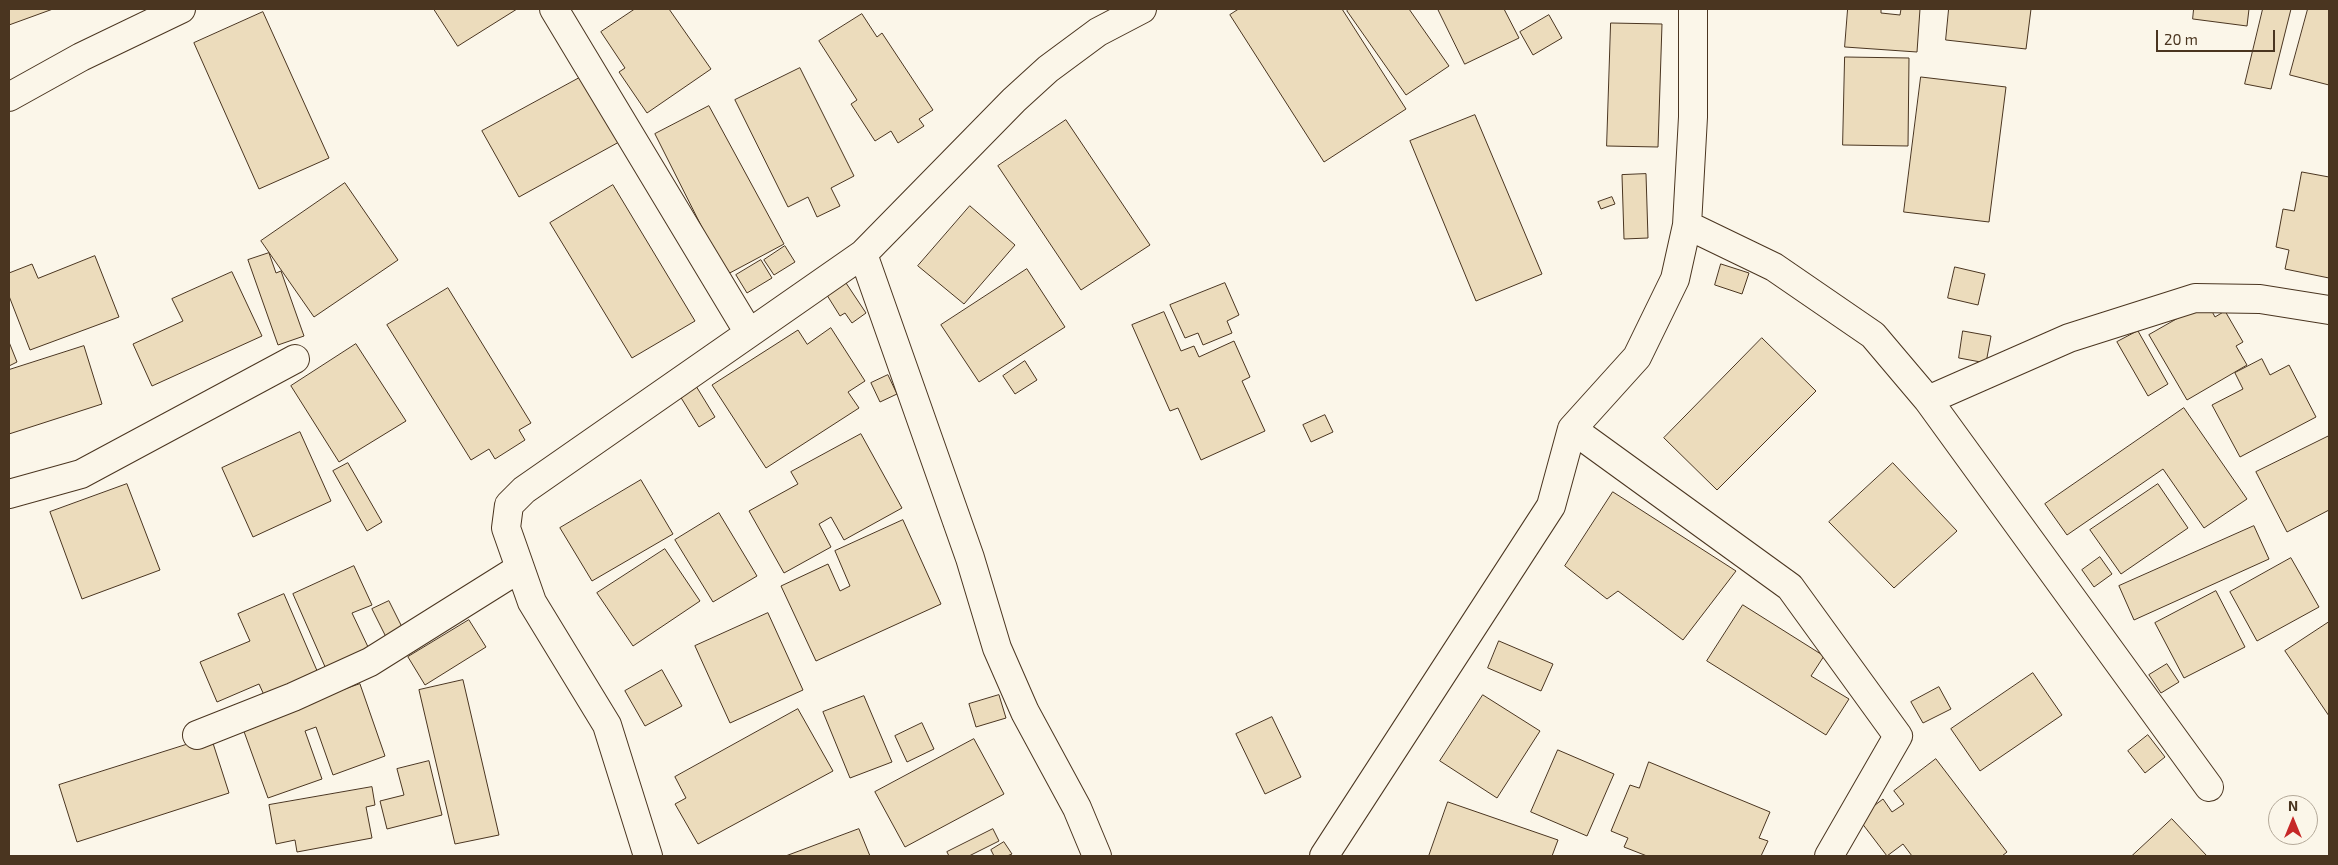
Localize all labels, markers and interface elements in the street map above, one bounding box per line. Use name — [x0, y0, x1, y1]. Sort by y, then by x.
scale bar — [2158, 20, 2277, 52]
text: 20 m — [2164, 30, 2198, 48]
north arrow — [2268, 795, 2318, 845]
text: N — [2288, 797, 2298, 814]

